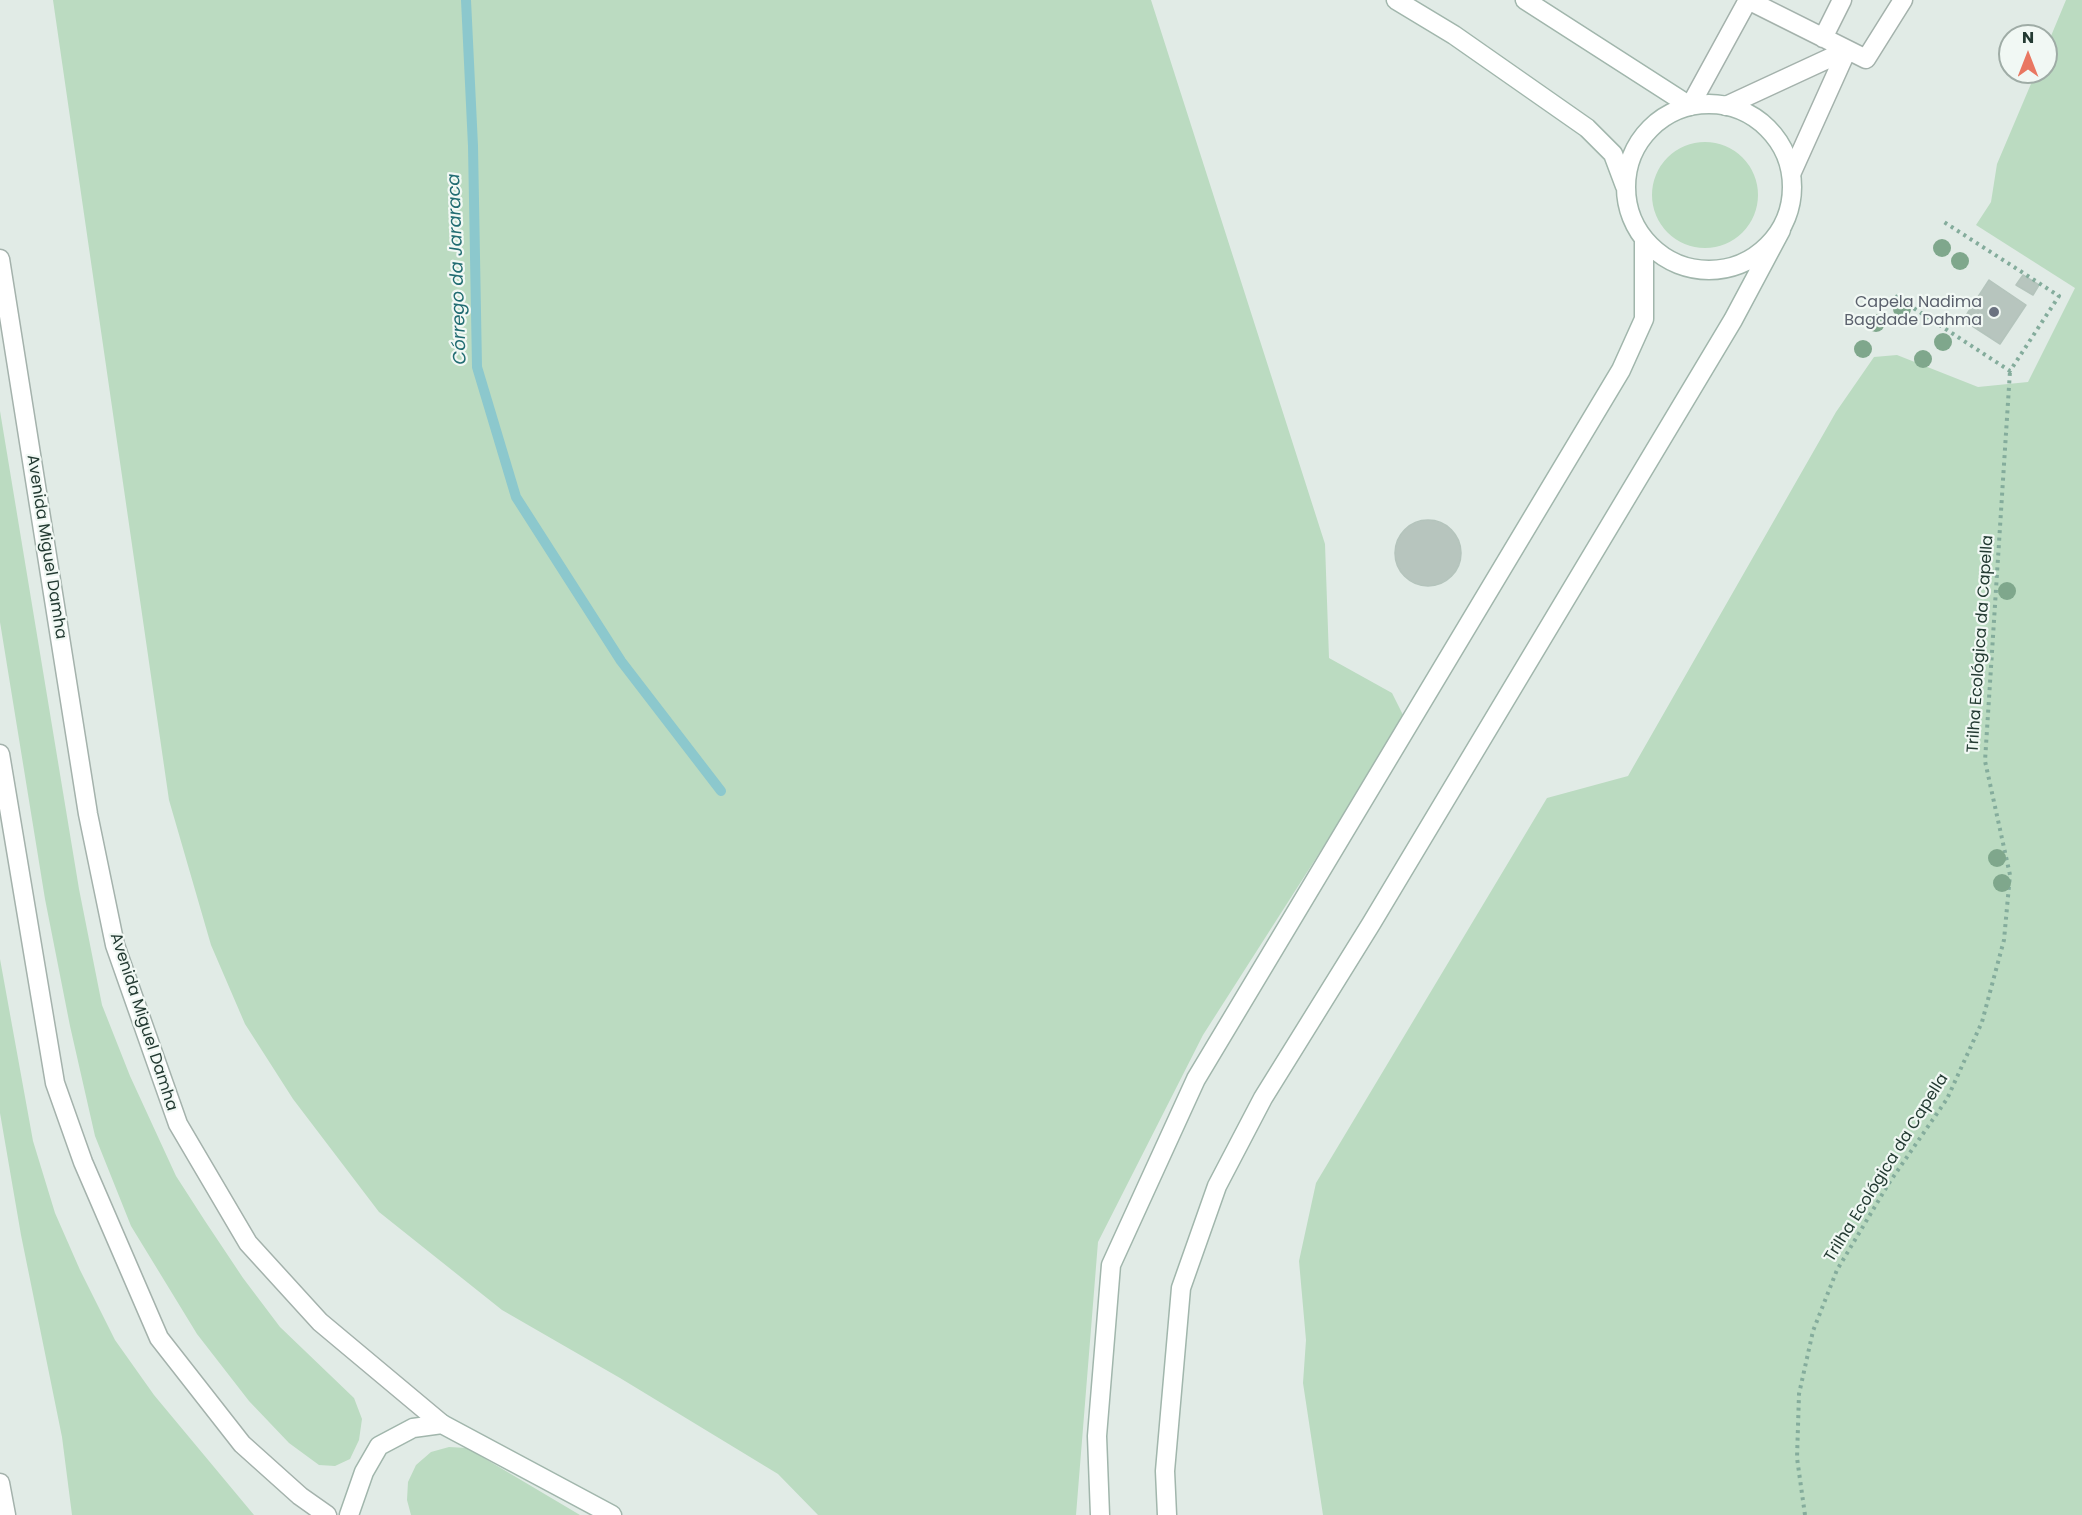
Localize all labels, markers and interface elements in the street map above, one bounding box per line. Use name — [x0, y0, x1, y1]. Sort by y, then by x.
north arrow — [1998, 24, 2058, 84]
text: N — [2022, 26, 2034, 49]
water label: Córrego da Jararaca — [444, 173, 472, 365]
place label: Capela Nadima Bagdade Dahma — [1844, 293, 1982, 331]
marker: Capela Nadima Bagdade Dahma — [1987, 305, 2001, 319]
street label: Avenida Miguel Damha — [22, 453, 70, 641]
street label: Trilha Ecológica da Capella — [1964, 534, 1998, 754]
street label: Avenida Miguel Damha — [105, 930, 181, 1114]
street label: Trilha Ecológica da Capella — [1821, 1070, 1953, 1266]

